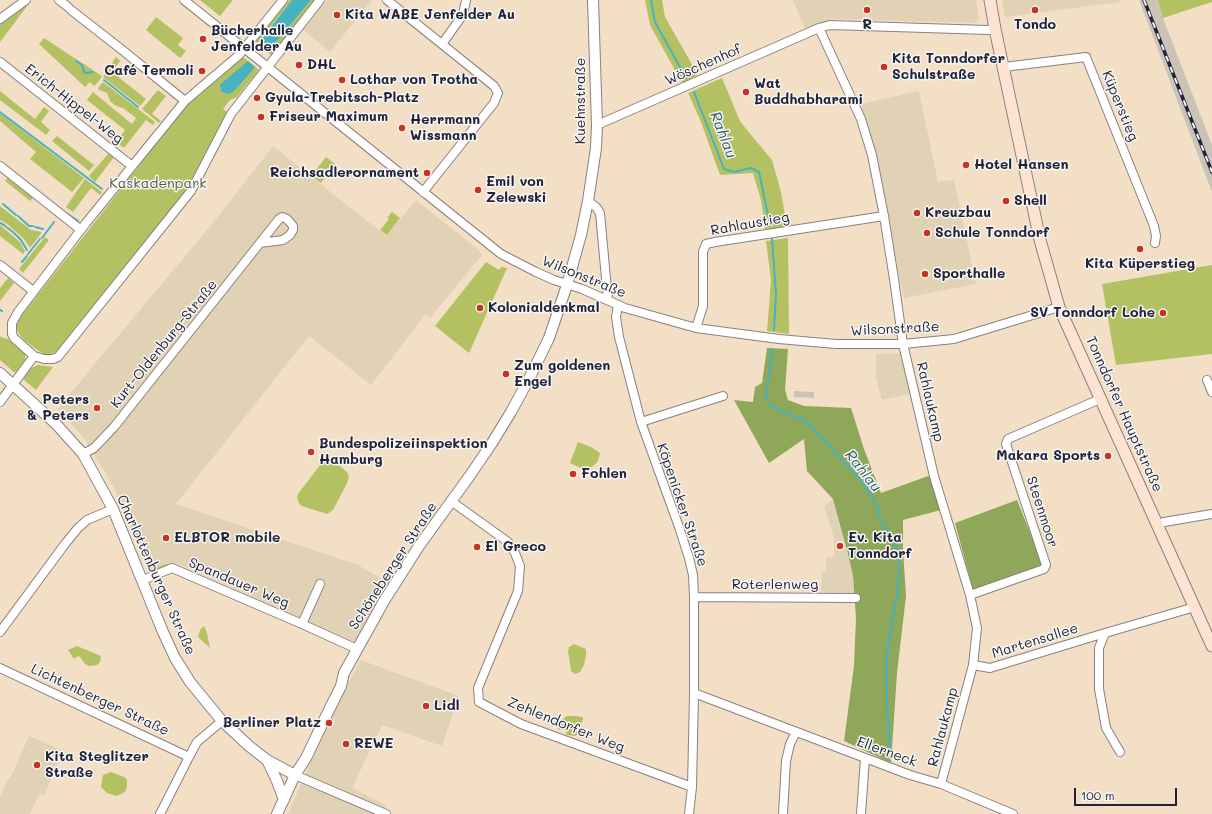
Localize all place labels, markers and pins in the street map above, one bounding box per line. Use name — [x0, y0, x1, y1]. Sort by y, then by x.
marker: R — [862, 5, 872, 15]
marker: Tondo — [1030, 5, 1040, 15]
place label: Kita WABE Jenfelder Au — [345, 7, 515, 23]
marker: Kita WABE Jenfelder Au — [332, 10, 342, 20]
place label: R — [862, 17, 872, 33]
place label: Tondo — [1014, 17, 1056, 33]
place label: Bücherhalle Jenfelder Au — [211, 23, 302, 56]
marker: Bücherhalle Jenfelder Au — [198, 34, 208, 44]
place label: Kita Tonndorfer Schulstraße — [892, 51, 1005, 84]
place label: DHL — [307, 57, 336, 73]
marker: DHL — [294, 60, 304, 70]
marker: Kita Tonndorfer Schulstraße — [879, 62, 889, 72]
place label: Café Termoli — [104, 63, 194, 79]
marker: Café Termoli — [197, 66, 207, 76]
place label: Lothar von Trotha — [350, 72, 478, 88]
marker: Lothar von Trotha — [337, 75, 347, 85]
place label: Wat Buddhabharami — [754, 76, 863, 108]
marker: Wat Buddhabharami — [741, 87, 751, 97]
place label: Gyula-Trebitsch-Platz — [265, 90, 419, 106]
marker: Gyula-Trebitsch-Platz — [252, 93, 262, 103]
place label: Friseur Maximum — [269, 109, 388, 125]
marker: Friseur Maximum — [256, 112, 266, 122]
place label: Herrmann Wissmann — [410, 112, 480, 144]
marker: Herrmann Wissmann — [397, 123, 407, 133]
place label: Hotel Hansen — [974, 157, 1068, 173]
marker: Hotel Hansen — [961, 160, 971, 170]
place label: Reichsadlerornament — [270, 165, 419, 181]
marker: Reichsadlerornament — [422, 168, 432, 178]
place label: Emil von Zelewski — [486, 174, 547, 206]
marker: Emil von Zelewski — [473, 185, 483, 195]
place label: Shell — [1014, 193, 1047, 209]
marker: Shell — [1001, 196, 1011, 206]
place label: Kreuzbau — [925, 205, 991, 221]
marker: Kreuzbau — [912, 208, 922, 218]
place label: Schule Tonndorf — [935, 225, 1049, 241]
marker: Schule Tonndorf — [922, 228, 932, 238]
marker: Kita Küperstieg — [1135, 244, 1145, 254]
place label: Kita Küperstieg — [1085, 256, 1195, 272]
place label: Sporthalle — [933, 266, 1005, 282]
marker: Sporthalle — [920, 269, 930, 279]
place label: Kolonialdenkmal — [488, 300, 599, 316]
marker: Kolonialdenkmal — [475, 303, 485, 313]
place label: SV Tonndorf Lohe — [1030, 305, 1155, 321]
marker: SV Tonndorf Lohe — [1158, 308, 1168, 318]
place label: Zum goldenen Engel — [514, 358, 610, 390]
marker: Zum goldenen Engel — [501, 369, 511, 379]
place label: Peters & Peters — [27, 392, 89, 424]
marker: Peters & Peters — [92, 403, 102, 413]
place label: Bundespolizeiinspektion Hamburg — [319, 436, 488, 468]
marker: Bundespolizeiinspektion Hamburg — [306, 447, 316, 457]
place label: Makara Sports — [996, 448, 1100, 464]
marker: Makara Sports — [1103, 451, 1113, 461]
place label: Fohlen — [581, 466, 627, 482]
marker: Fohlen — [568, 469, 578, 479]
place label: ELBTOR mobile — [174, 530, 280, 546]
place label: Ev. Kita Tonndorf — [848, 530, 911, 562]
marker: ELBTOR mobile — [161, 533, 171, 543]
place label: El Greco — [485, 539, 546, 555]
marker: Ev. Kita Tonndorf — [835, 541, 845, 551]
marker: El Greco — [472, 542, 482, 552]
place label: Lidl — [434, 698, 459, 714]
marker: Lidl — [421, 701, 431, 711]
place label: Berliner Platz — [223, 715, 321, 731]
marker: Berliner Platz — [324, 718, 334, 728]
place label: REWE — [354, 736, 394, 752]
marker: REWE — [341, 739, 351, 749]
place label: Kita Steglitzer Straße — [45, 749, 149, 782]
marker: Kita Steglitzer Straße — [32, 760, 42, 770]

